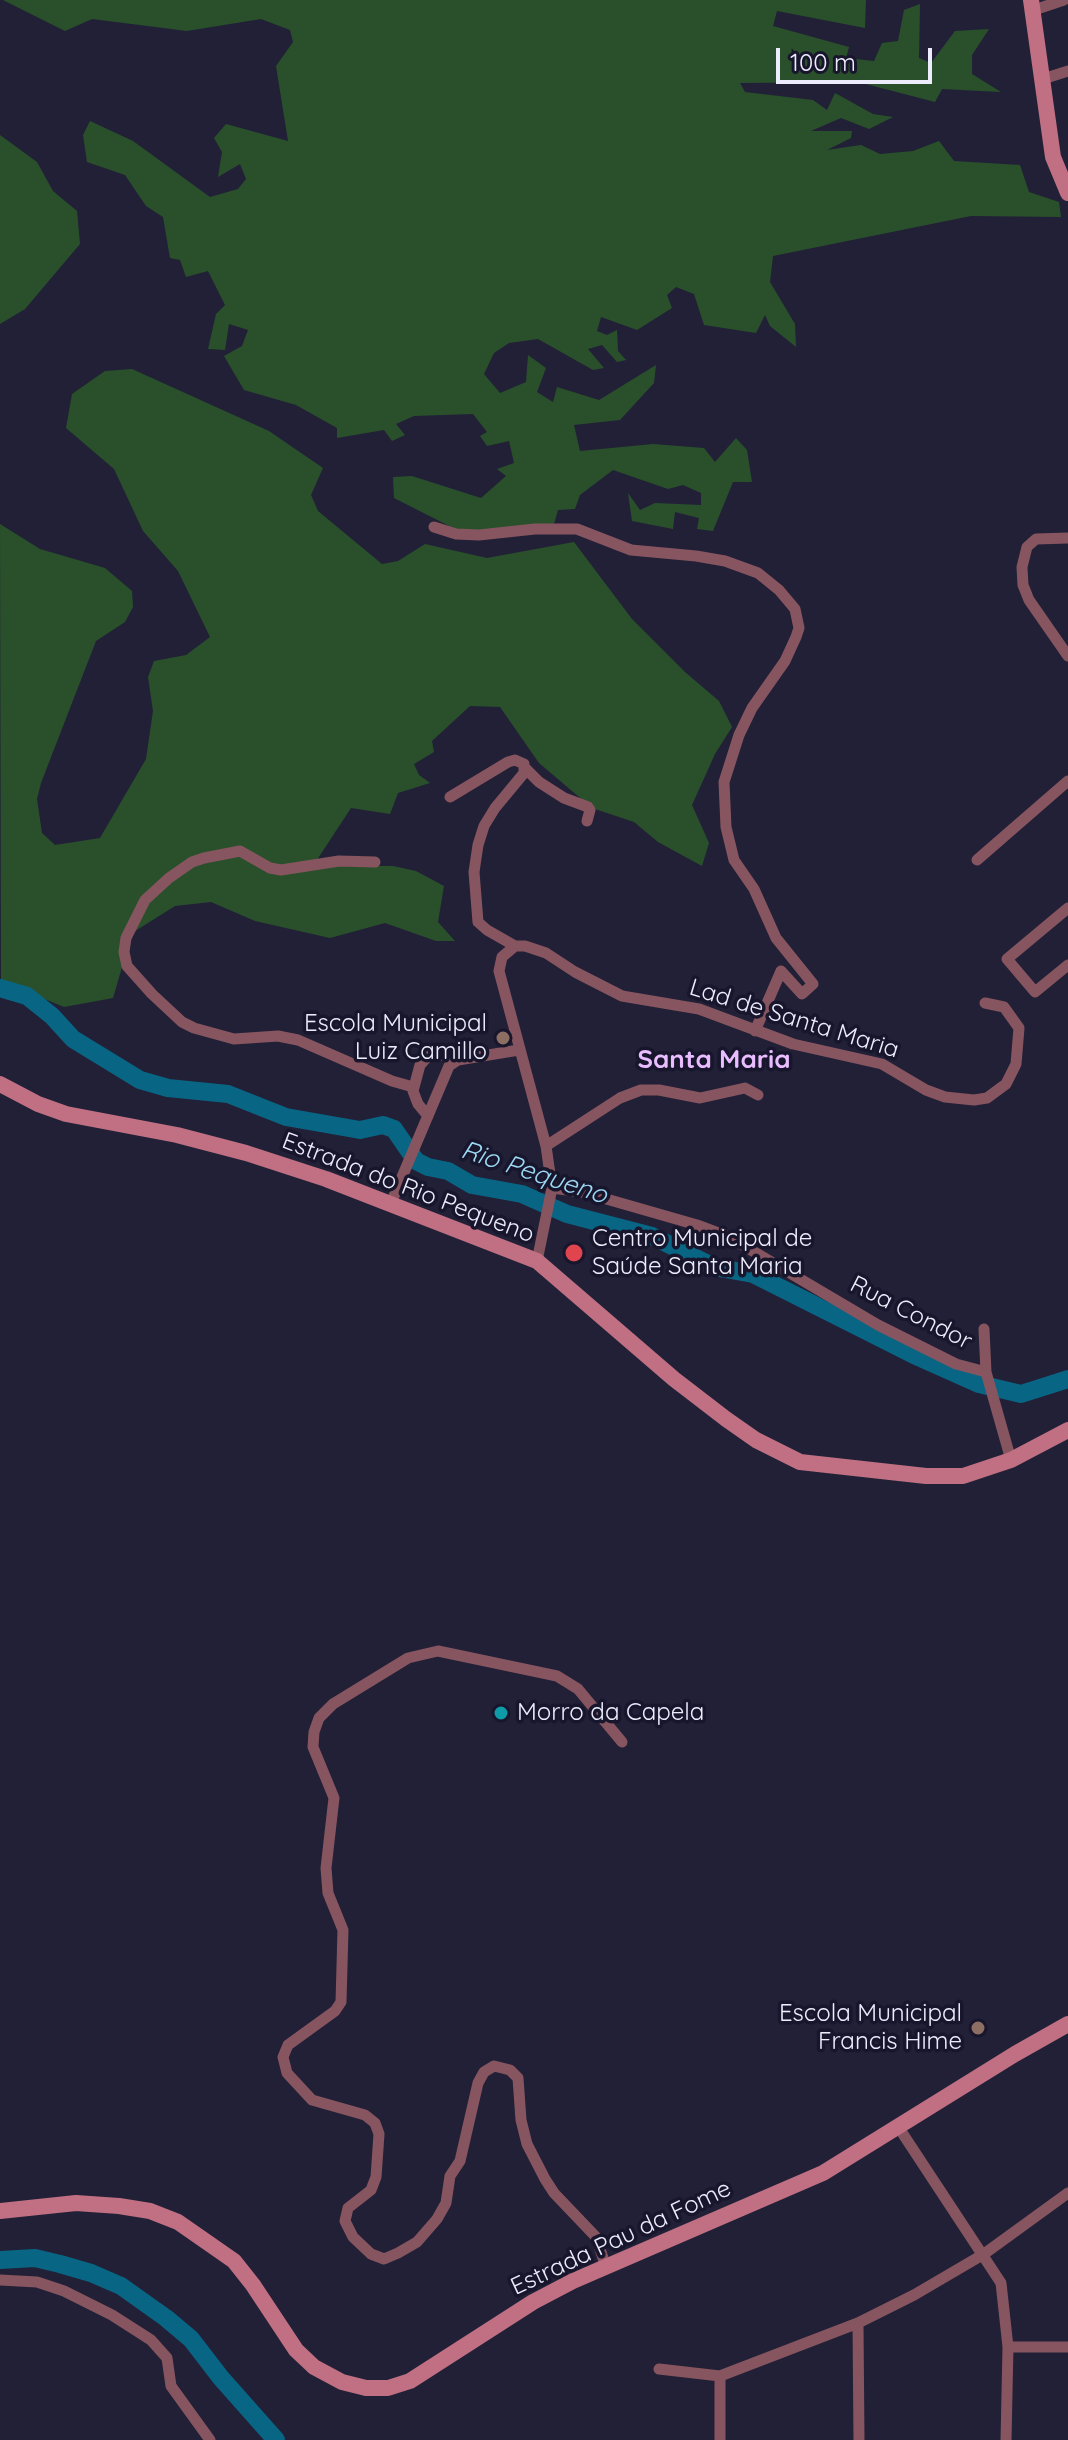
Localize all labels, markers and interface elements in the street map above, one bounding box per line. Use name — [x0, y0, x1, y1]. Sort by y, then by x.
scale bar — [780, 32, 936, 82]
text: 100 m — [790, 47, 856, 77]
street label: Lad de Santa Maria — [686, 973, 902, 1065]
place label: Escola Municipal Luiz Camillo — [304, 1010, 487, 1066]
marker: Escola Municipal Luiz Camillo — [494, 1029, 512, 1047]
district label: Santa Maria — [638, 1044, 790, 1076]
street label: Estrada do Rio Pequeno — [278, 1127, 538, 1249]
water label: Rio Pequeno — [457, 1135, 611, 1211]
place label: Centro Municipal de Saúde Santa Maria — [592, 1225, 812, 1281]
marker: Centro Municipal de Saúde Santa Maria — [563, 1242, 585, 1264]
street label: Rua Condor — [845, 1270, 977, 1356]
place label: Morro da Capela — [517, 1699, 704, 1727]
marker: Morro da Capela — [492, 1704, 510, 1722]
place label: Escola Municipal Francis Hime — [779, 2000, 962, 2056]
marker: Escola Municipal Francis Hime — [969, 2019, 987, 2037]
street label: Estrada Pau da Fome — [506, 2174, 736, 2302]

